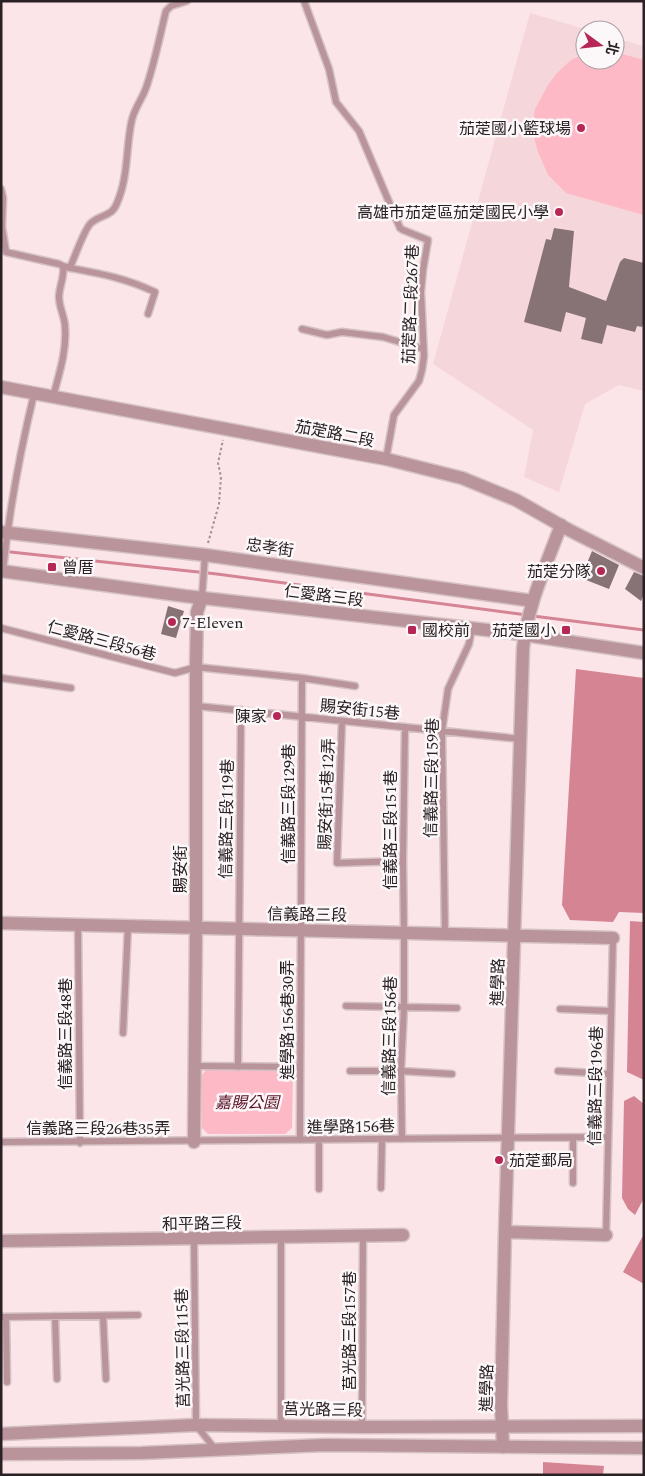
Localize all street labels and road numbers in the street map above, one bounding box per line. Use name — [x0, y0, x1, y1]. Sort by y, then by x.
street label: 茄萣路二段267巷 — [397, 244, 425, 364]
street label: 茄萣路二段 — [293, 415, 376, 453]
street label: 忠孝街 — [244, 533, 295, 563]
street label: 仁愛路三段 — [283, 579, 365, 613]
street label: 仁愛路三段56巷 — [45, 615, 159, 667]
street label: 賜安街15巷 — [319, 694, 401, 726]
street label: 信義路三段159巷 — [419, 718, 445, 838]
street label: 賜安街15巷12弄 — [313, 738, 341, 850]
street label: 信義路三段129巷 — [277, 744, 301, 864]
street label: 信義路三段119巷 — [214, 759, 240, 879]
street label: 信義路三段151巷 — [379, 770, 403, 890]
street label: 賜安街 — [169, 845, 193, 893]
street label: 信義路三段 — [267, 902, 347, 928]
street label: 進學路 — [485, 958, 511, 1006]
street label: 進學路156巷30弄 — [276, 960, 300, 1080]
street label: 信義路三段156巷 — [377, 976, 403, 1096]
street label: 信義路三段48巷 — [54, 978, 78, 1090]
street label: 信義路三段196巷 — [583, 1026, 609, 1146]
street label: 進學路156巷 — [307, 1114, 395, 1140]
street label: 信義路三段26巷35弄 — [26, 1117, 170, 1141]
street label: 和平路三段 — [162, 1211, 242, 1237]
street label: 莒光路三段157巷 — [338, 1271, 362, 1391]
street label: 莒光路三段115巷 — [170, 1288, 196, 1408]
street label: 進學路 — [475, 1364, 499, 1412]
street label: 莒光路三段 — [283, 1397, 363, 1423]

